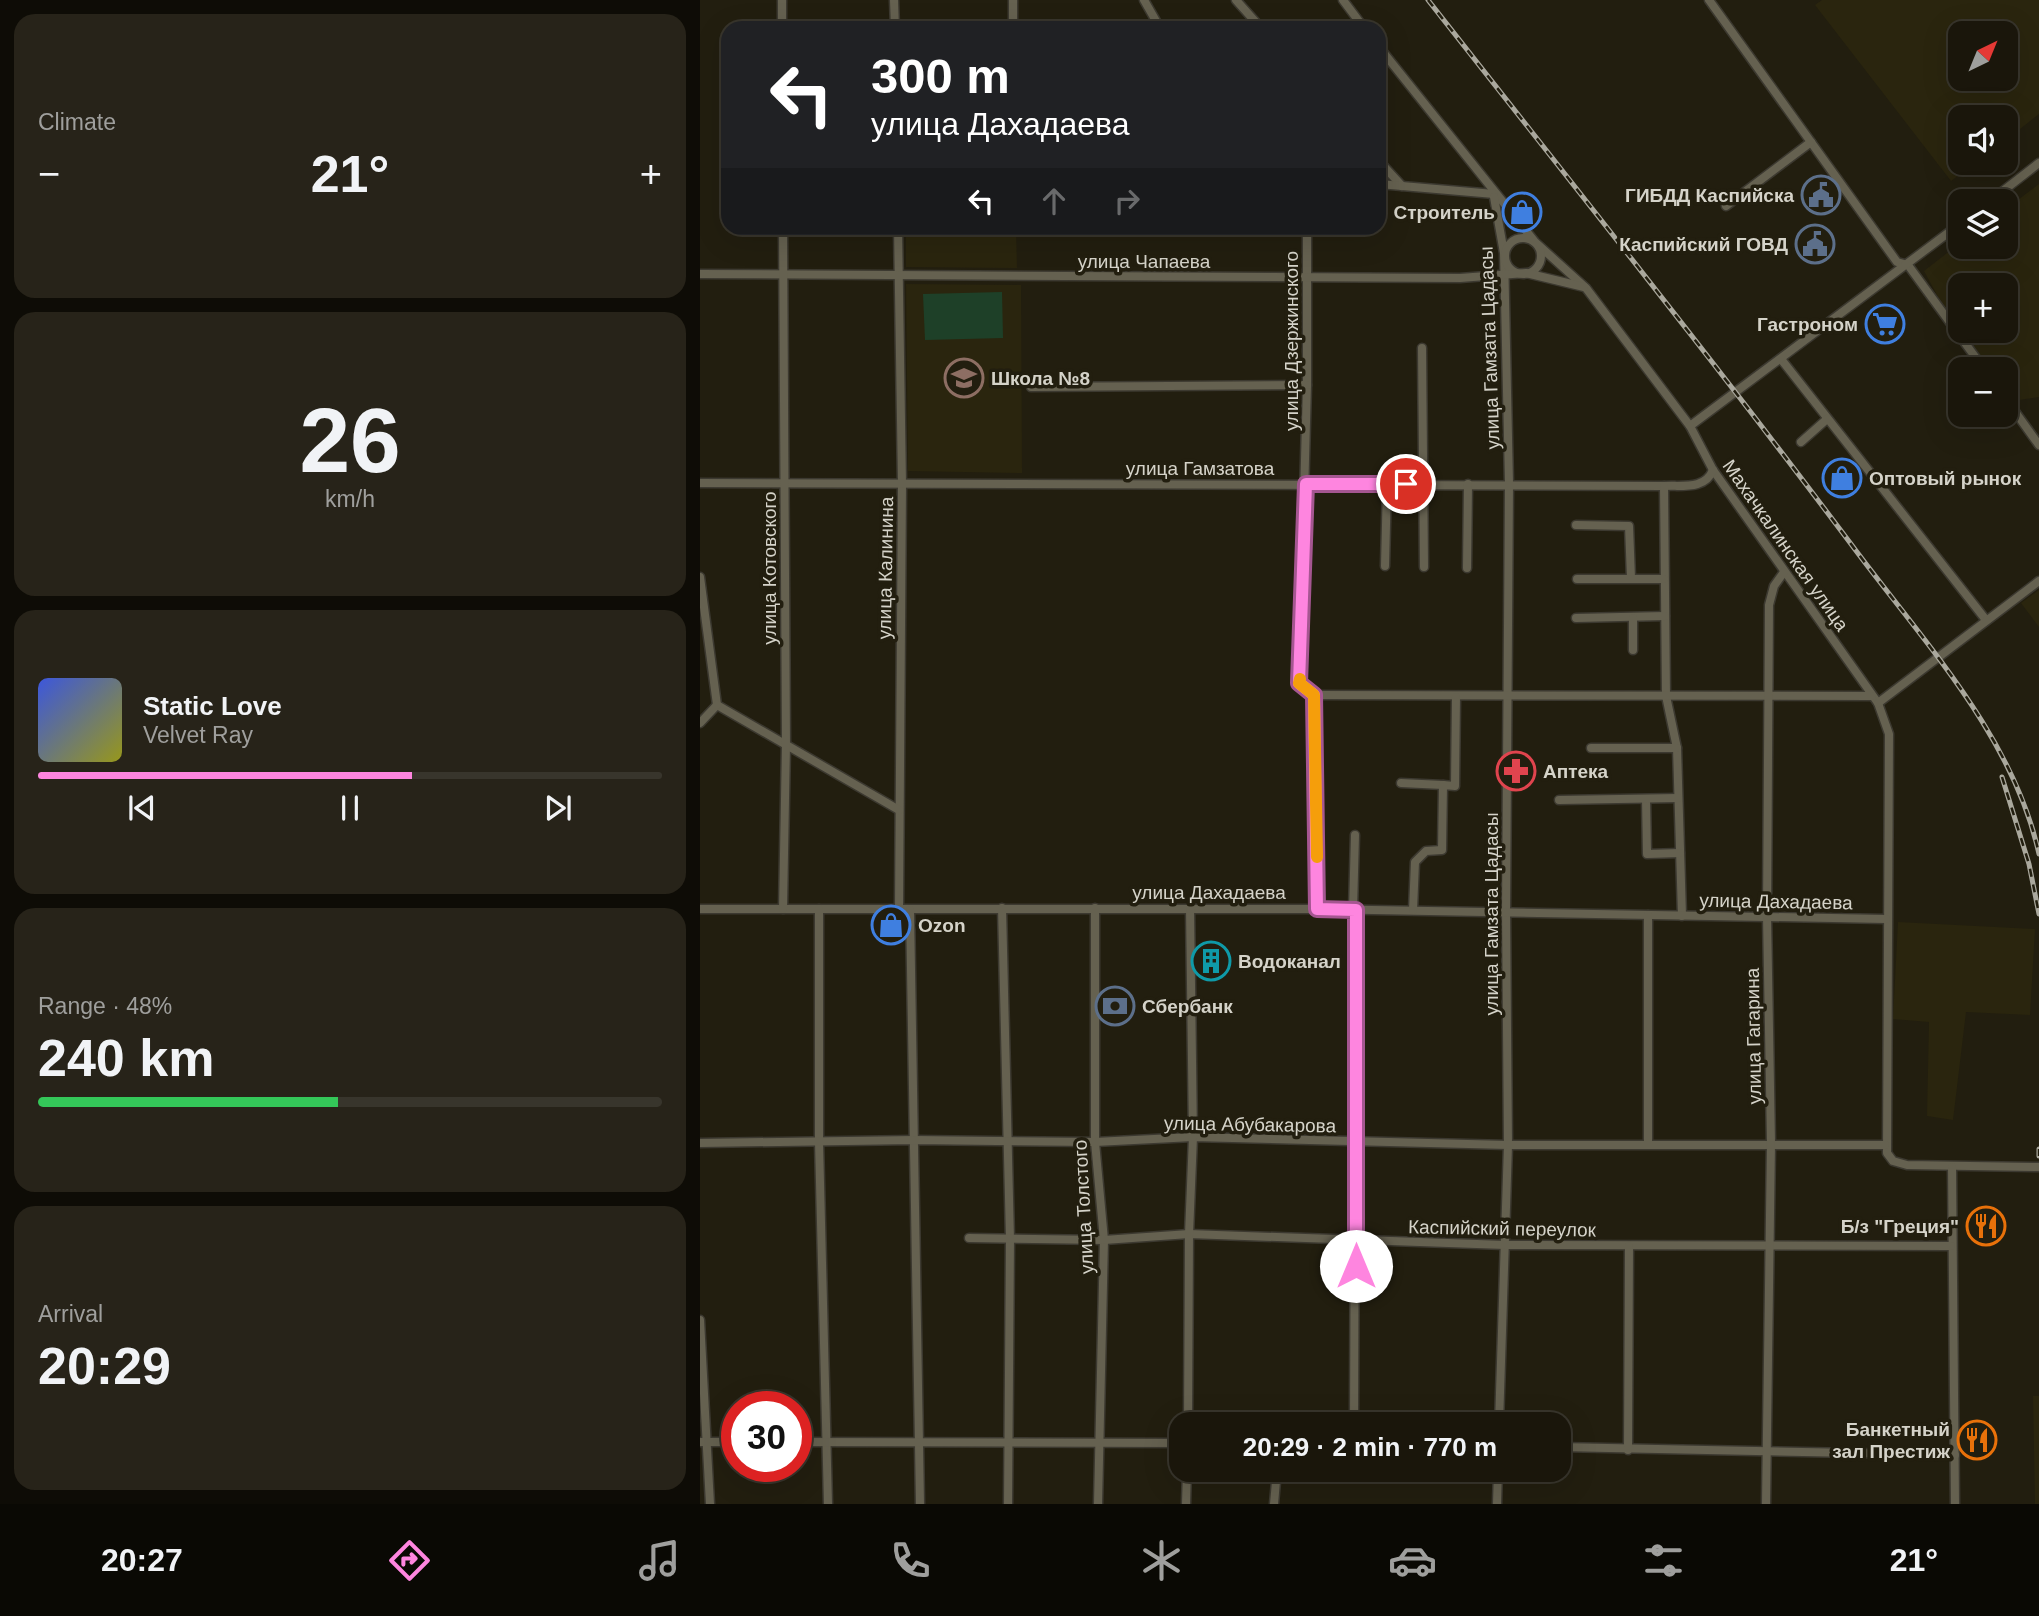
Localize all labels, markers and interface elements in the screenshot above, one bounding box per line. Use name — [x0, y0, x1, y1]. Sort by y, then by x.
north arrow — [1948, 21, 2018, 91]
map controls — [1948, 21, 2018, 427]
icon: left — [756, 49, 847, 140]
text: 300 m — [871, 49, 1010, 103]
button: sound — [1948, 105, 2018, 175]
text: улица Дахадаева — [871, 106, 1129, 142]
text: Climate — [38, 109, 116, 135]
text: 21° — [311, 145, 389, 203]
text: − — [38, 153, 60, 195]
text: + — [640, 153, 662, 195]
public building icon: ГИБДД Каспийска — [1800, 174, 1842, 216]
icon: left — [962, 182, 1000, 220]
icon: ahead — [1035, 182, 1073, 220]
icon: right — [1108, 182, 1146, 220]
place label: ГИБДД Каспийска — [1625, 185, 1794, 206]
button: layers — [1948, 189, 2018, 259]
shop icon: Строитель — [1501, 191, 1543, 233]
place label: Строитель — [1393, 202, 1495, 223]
public building icon: Каспийский ГОВД — [1794, 223, 1836, 265]
place label: Каспийский ГОВД — [1619, 234, 1788, 255]
street label: улица Гамзата Цадасы — [1475, 246, 1504, 450]
street label: улица Чапаева — [1078, 251, 1211, 272]
street label: улица Дзержинского — [1281, 251, 1302, 431]
button: + — [1948, 273, 2018, 343]
supermarket icon: Гастроном — [1864, 303, 1906, 345]
place label: Гастроном — [1757, 314, 1858, 335]
school or university icon: Школа №8 — [943, 357, 985, 399]
button: − — [1948, 357, 2018, 427]
place label: Школа №8 — [991, 368, 1090, 389]
text: 26 — [299, 390, 401, 491]
pin — [1376, 454, 1436, 514]
street label: Махачкалинская улица — [1718, 456, 1853, 635]
shop icon: Оптовый рынок — [1821, 457, 1863, 499]
street label: улица Гамзатова — [1126, 458, 1275, 479]
icon: arrive — [1387, 465, 1425, 503]
place label: Оптовый рынок — [1869, 468, 2022, 489]
text: km/h — [325, 486, 375, 512]
street label: улица Котовского — [759, 491, 780, 645]
street label: улица Калинина — [874, 496, 897, 640]
text: Static Love — [143, 691, 282, 721]
text: Velvet Ray — [143, 722, 253, 748]
pharmacy icon: Аптека — [1495, 750, 1537, 792]
place label: Аптека — [1543, 761, 1609, 782]
icon: previous — [123, 789, 161, 827]
icon: pause — [331, 789, 369, 827]
icon: next — [539, 789, 577, 827]
street label: улица Гамзата Цадасы — [1481, 812, 1502, 1016]
street label: улица Дахадаева — [1132, 882, 1286, 903]
street label: улица Дахадаева — [1699, 890, 1853, 913]
shop icon: Ozon — [870, 904, 912, 946]
place label: Ozon — [918, 915, 966, 936]
building icon: Водоканал — [1190, 940, 1232, 982]
place label: Водоканал — [1238, 951, 1341, 972]
street label: улица Гагарина — [1742, 967, 1765, 1104]
bank icon: Сбербанк — [1094, 985, 1136, 1027]
text: Range · 48% — [38, 993, 172, 1019]
place label: Сбербанк — [1142, 996, 1233, 1017]
text: 240 km — [38, 1029, 214, 1087]
street label: улица Абубакарова — [1164, 1112, 1337, 1137]
street label: улица Толстого — [1069, 1139, 1098, 1275]
restaurant icon: Б/з "Греция" — [1965, 1205, 2007, 1247]
street label: Каспийский переулок — [1408, 1216, 1597, 1241]
place label: Б/з "Греция" — [1841, 1216, 1959, 1237]
position arrow — [1319, 1229, 1393, 1303]
text: Arrival — [38, 1301, 103, 1327]
text: 20:29 — [38, 1337, 171, 1395]
speed limit sign: 30 — [721, 1391, 812, 1482]
place label: Банкетный зал Престиж — [1832, 1419, 1951, 1462]
restaurant icon: Банкетный зал Престиж — [1956, 1419, 1998, 1461]
text: 20:29 · 2 min · 770 m — [1243, 1432, 1497, 1462]
icon: directions — [385, 1536, 434, 1585]
icon: music — [635, 1536, 684, 1585]
icon: phone — [886, 1536, 935, 1585]
icon: climate — [1137, 1536, 1186, 1585]
icon: car — [1388, 1536, 1437, 1585]
icon: filters — [1639, 1536, 1688, 1585]
text: 20:27 — [101, 1542, 183, 1578]
text: 21° — [1890, 1542, 1938, 1578]

